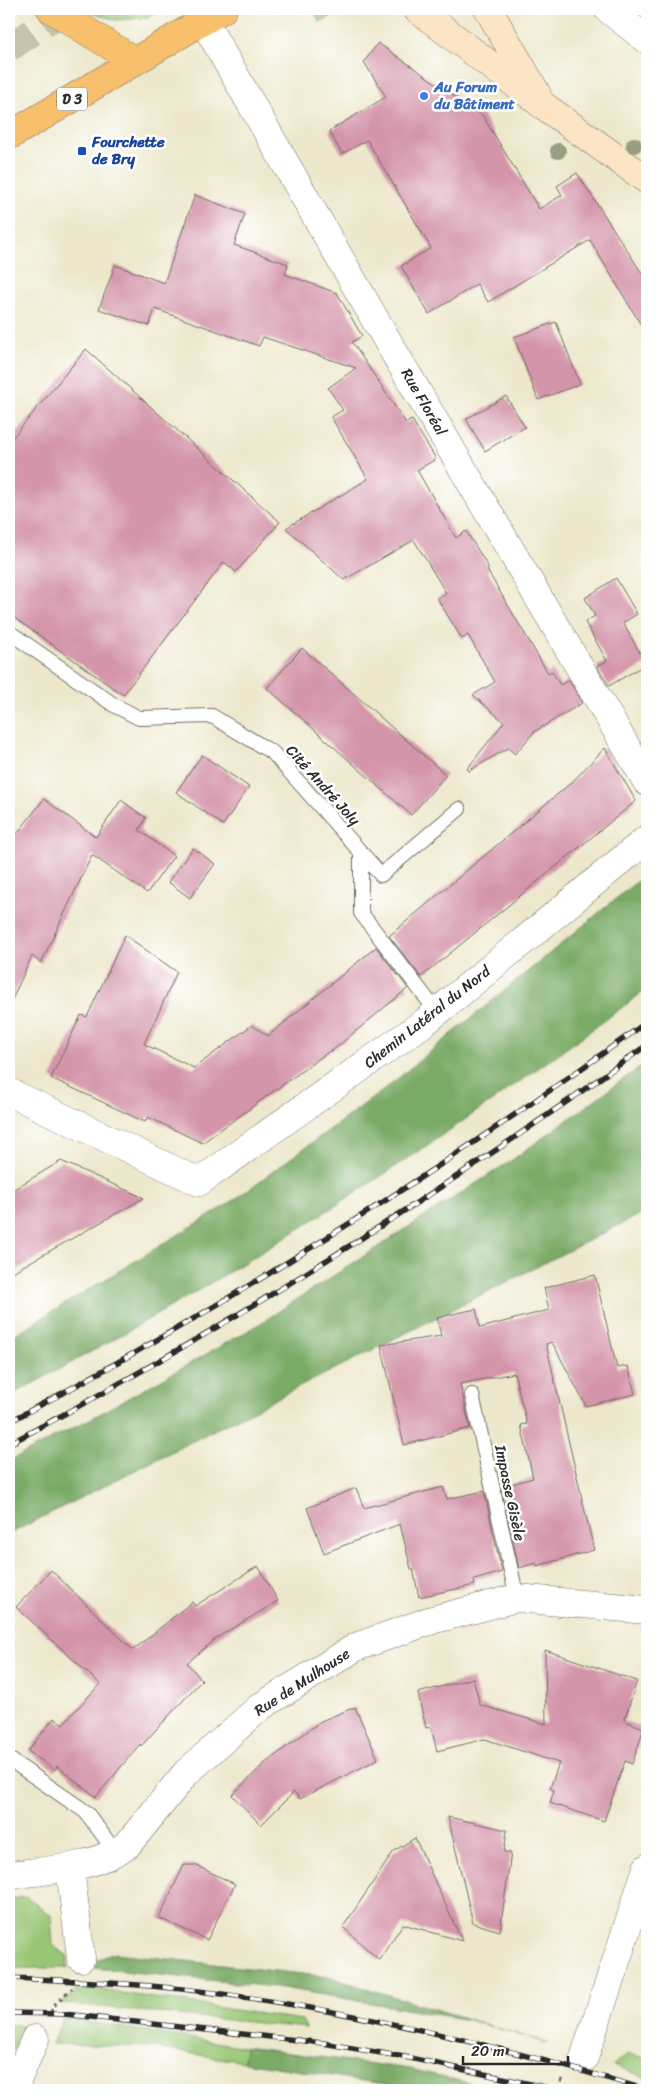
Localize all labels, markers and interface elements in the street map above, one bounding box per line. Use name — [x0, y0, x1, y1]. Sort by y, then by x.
place label: Au Forum du Bâtiment — [433, 74, 515, 117]
road number: D 3 — [57, 88, 87, 110]
marker: Au Forum du Bâtiment — [418, 90, 430, 102]
place label: Fourchette de Bry — [91, 129, 165, 172]
marker: Fourchette de Bry — [76, 145, 88, 157]
street label: Rue Floréal — [394, 363, 454, 441]
street label: Cité André Joly — [279, 738, 367, 832]
street label: Chemin Latéral du Nord — [358, 958, 497, 1075]
street label: Impasse Gisèle — [487, 1442, 533, 1544]
street label: Rue de Mulhouse — [249, 1641, 356, 1723]
scale bar — [463, 2034, 568, 2066]
text: 20 m — [471, 2038, 505, 2064]

